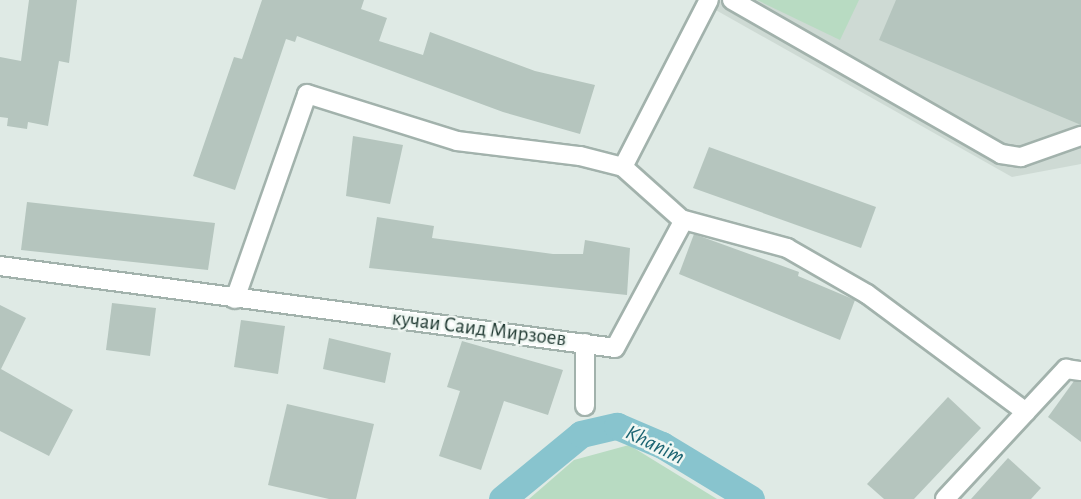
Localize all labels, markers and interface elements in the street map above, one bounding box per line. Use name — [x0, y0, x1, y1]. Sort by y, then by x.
street label: кучаи Саид Мирзоев — [390, 306, 568, 352]
water label: Khanim — [621, 419, 689, 471]

